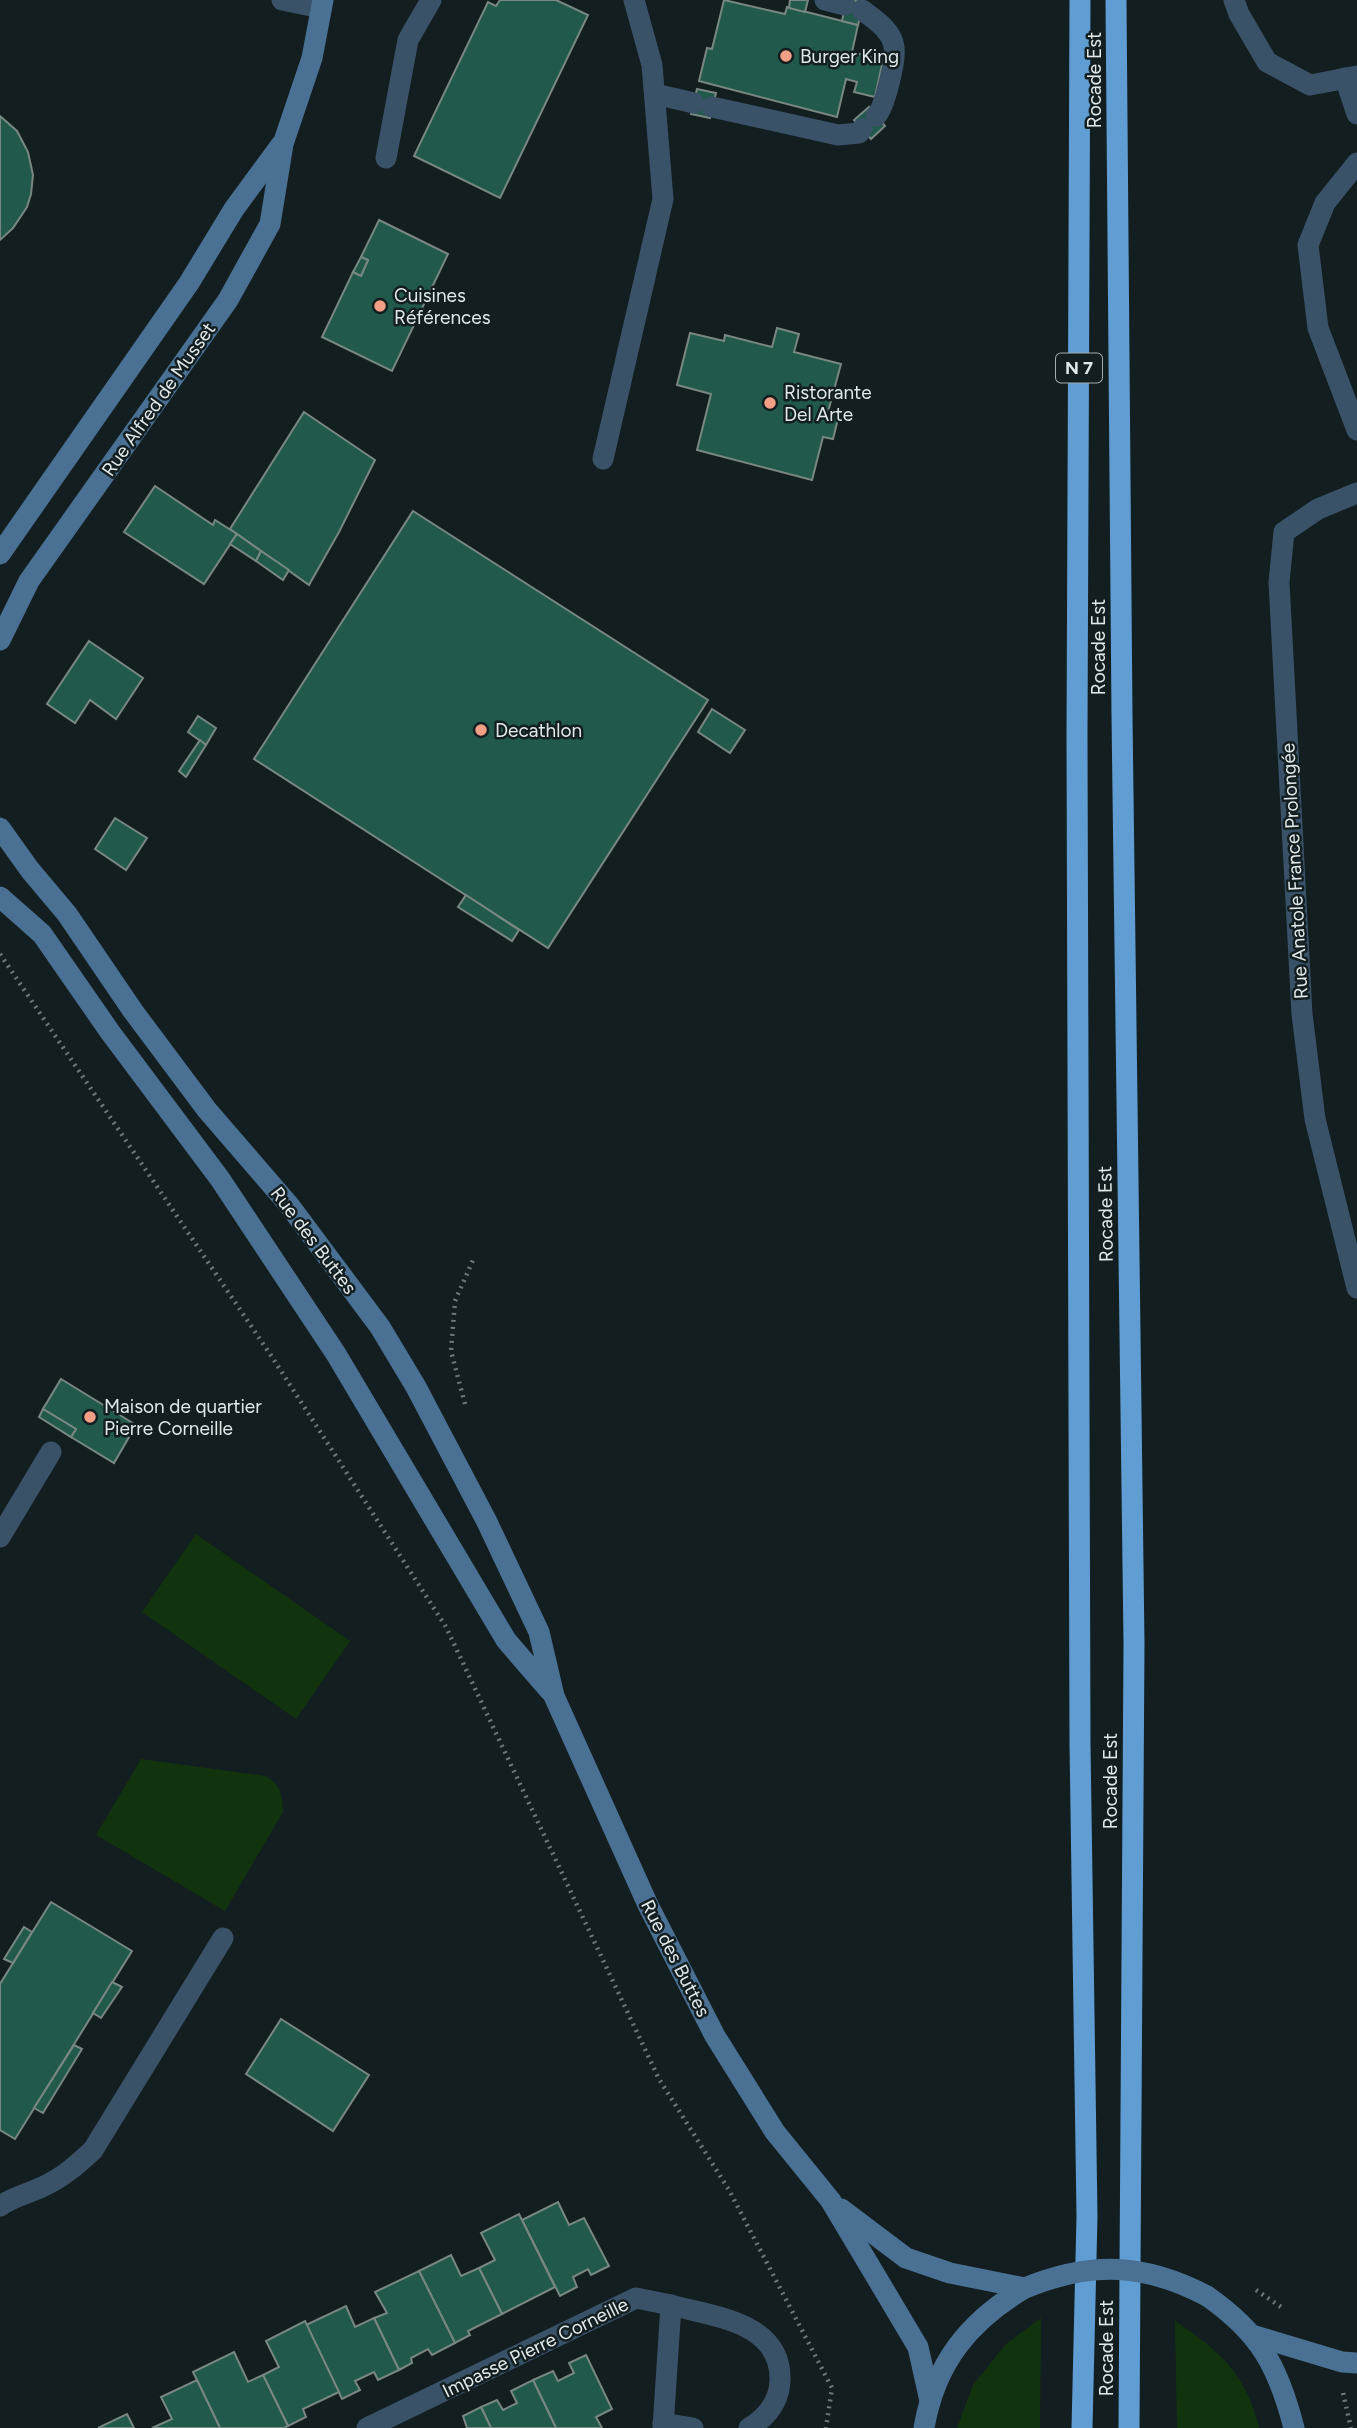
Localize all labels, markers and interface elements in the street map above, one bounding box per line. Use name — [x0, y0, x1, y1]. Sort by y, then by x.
street label: Rocade Est — [1083, 32, 1106, 128]
place label: Burger King — [800, 45, 899, 68]
marker: Burger King — [778, 48, 794, 64]
place label: Cuisines Références — [394, 284, 491, 329]
marker: Cuisines Références — [372, 298, 388, 314]
street label: Rue Alfred de Musset — [97, 318, 220, 481]
road number: N 7 — [1056, 354, 1102, 382]
place label: Ristorante Del Arte — [784, 381, 872, 426]
marker: Ristorante Del Arte — [762, 395, 778, 411]
street label: Rocade Est — [1087, 599, 1110, 695]
place label: Decathlon — [495, 719, 582, 742]
marker: Decathlon — [473, 722, 489, 738]
street label: Rue Anatole France Prolongée — [1276, 742, 1313, 1000]
street label: Rocade Est — [1093, 1166, 1118, 1262]
street label: Rue des Buttes — [266, 1182, 362, 1299]
place label: Maison de quartier Pierre Corneille — [104, 1395, 262, 1440]
marker: Maison de quartier Pierre Corneille — [82, 1409, 98, 1425]
street label: Rocade Est — [1099, 1733, 1122, 1829]
street label: Rue des Buttes — [636, 1896, 715, 2021]
street label: Impasse Pierre Corneille — [439, 2292, 632, 2402]
street label: Rocade Est — [1095, 2300, 1118, 2396]

